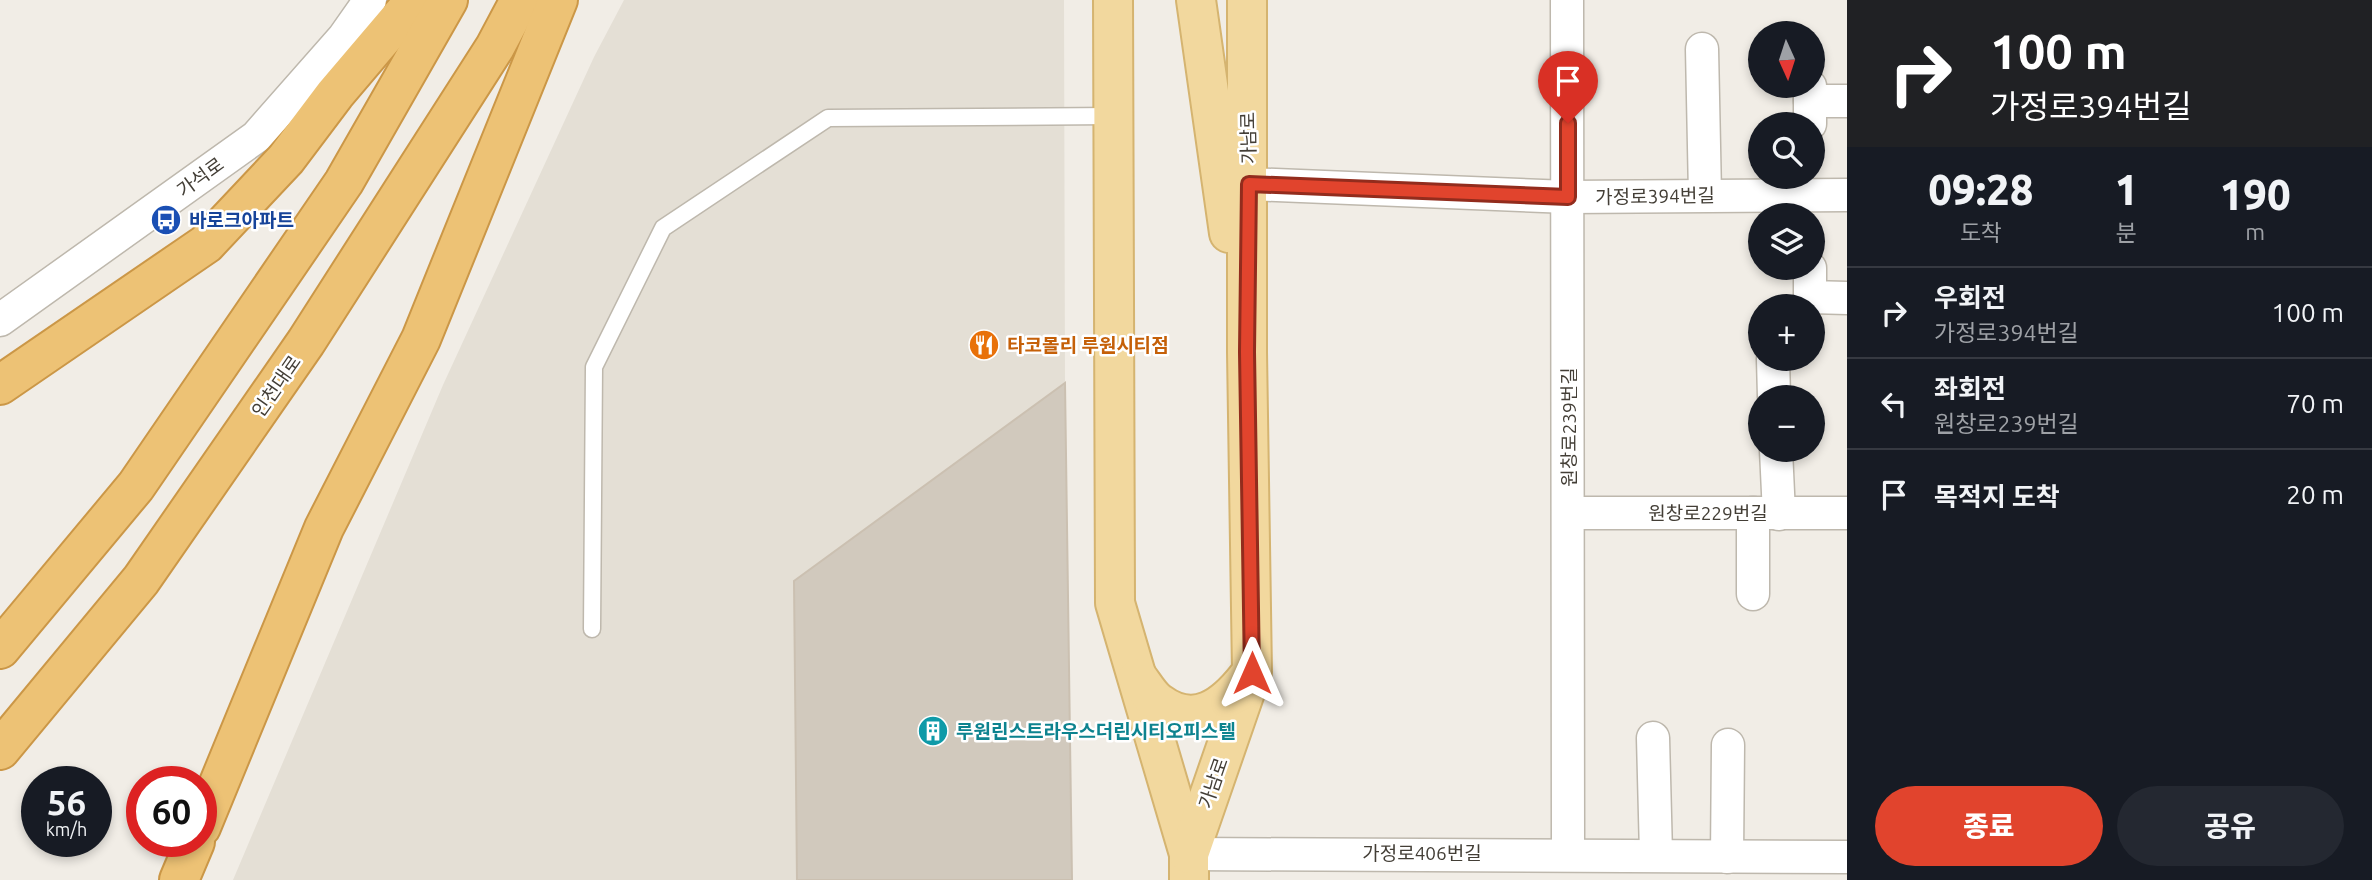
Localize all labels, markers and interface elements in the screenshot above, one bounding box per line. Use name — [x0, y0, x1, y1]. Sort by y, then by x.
north arrow — [1748, 21, 1825, 98]
map controls — [1748, 21, 1825, 462]
text: 100 m — [1990, 23, 2127, 78]
icon: right — [1875, 28, 1966, 119]
pin — [1538, 51, 1598, 123]
icon: arrive — [1549, 62, 1587, 100]
text: 가정로394번길 — [1990, 88, 2191, 124]
street label: 가남로 — [1237, 112, 1259, 164]
button: search — [1748, 112, 1825, 189]
street label: 가석로 — [172, 153, 228, 201]
text: 09:28 — [1928, 166, 2033, 213]
text: 1 — [2115, 166, 2138, 213]
text: 190 — [2220, 171, 2291, 218]
street label: 가정로394번길 — [1595, 184, 1715, 208]
bus stop icon: 바로크아파트 — [149, 203, 183, 237]
button: layers — [1748, 203, 1825, 280]
place label: 바로크아파트 — [189, 209, 294, 231]
text: m — [2245, 219, 2265, 244]
text: 도착 — [1960, 220, 2002, 245]
text: 분 — [2116, 220, 2137, 245]
text: 우회전 — [1934, 283, 2006, 312]
button: + — [1748, 294, 1825, 371]
icon: right — [1875, 294, 1913, 332]
text: 100 m — [2272, 298, 2344, 327]
text: 가정로394번길 — [1934, 320, 2079, 345]
restaurant icon: 타코몰리 루원시티점 — [967, 328, 1001, 362]
place label: 타코몰리 루원시티점 — [1007, 334, 1169, 356]
street label: 인천대로 — [247, 351, 305, 421]
street label: 원창로239번길 — [1558, 367, 1580, 487]
text: 좌회전 — [1934, 374, 2006, 403]
button: − — [1748, 385, 1825, 462]
icon: left — [1875, 385, 1913, 423]
text: 70 m — [2286, 389, 2344, 418]
text: 원창로239번길 — [1934, 411, 2079, 436]
icon: arrive — [1875, 476, 1913, 514]
text: 20 m — [2286, 480, 2344, 509]
text: 목적지 도착 — [1934, 482, 2060, 511]
street label: 원창로229번길 — [1648, 502, 1768, 524]
position arrow — [1215, 636, 1289, 710]
building icon: 루원린스트라우스더린시티오피스텔 — [916, 714, 950, 748]
place label: 루원린스트라우스더린시티오피스텔 — [956, 720, 1236, 742]
street label: 가남로 — [1194, 755, 1232, 811]
speed limit sign: 60 — [126, 766, 217, 857]
text: 56 — [47, 782, 86, 822]
button: 종료 — [1875, 786, 2103, 866]
button: 공유 — [2117, 786, 2344, 866]
text: km/h — [46, 819, 87, 839]
street label: 가정로406번길 — [1362, 842, 1482, 864]

